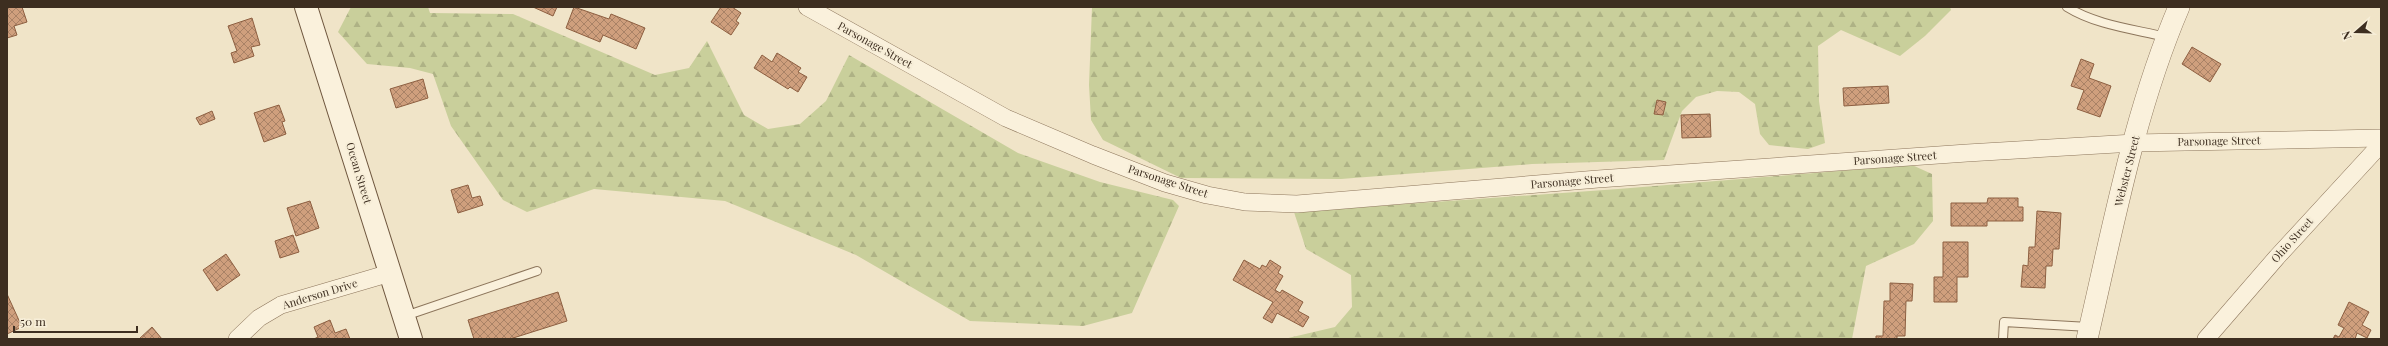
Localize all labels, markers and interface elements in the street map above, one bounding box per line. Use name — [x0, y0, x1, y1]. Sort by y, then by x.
north arrow — [2336, 12, 2376, 52]
street label: Parsonage Street — [835, 18, 915, 71]
text: N — [2338, 29, 2355, 42]
street label: Parsonage Street — [2177, 132, 2261, 149]
street label: Webster Street — [2110, 134, 2143, 209]
street label: Ocean Street — [343, 140, 376, 205]
street label: Parsonage Street — [1853, 147, 1937, 168]
street label: Parsonage Street — [1126, 161, 1210, 201]
street label: Parsonage Street — [1530, 169, 1614, 192]
street label: Ohio Street — [2267, 214, 2316, 266]
street label: Anderson Drive — [280, 275, 360, 312]
scale bar — [14, 308, 137, 334]
text: 50 m — [20, 313, 46, 329]

